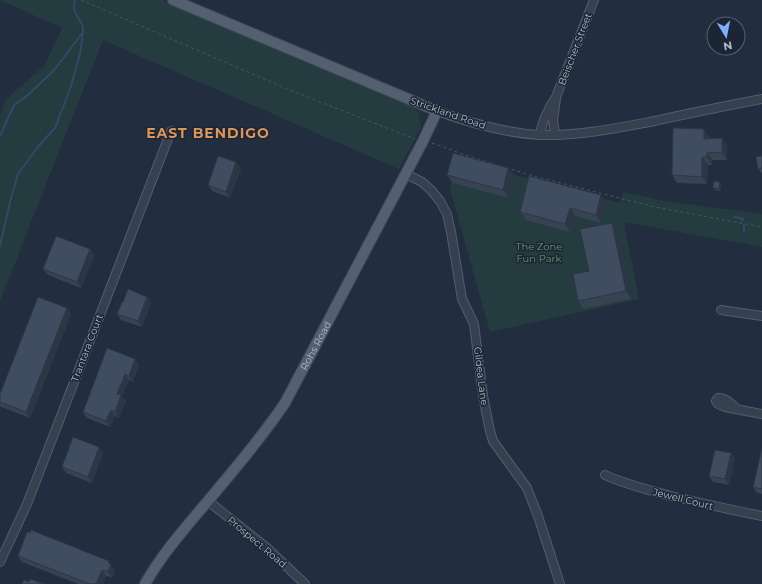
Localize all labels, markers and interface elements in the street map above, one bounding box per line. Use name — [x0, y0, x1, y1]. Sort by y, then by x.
street label: Beischer Street — [555, 11, 595, 87]
north arrow — [706, 16, 746, 56]
text: N — [722, 38, 733, 54]
street label: Strickland Road — [408, 94, 488, 132]
district label: EAST BENDIGO — [146, 124, 270, 142]
park label: The Zone Fun Park — [516, 240, 562, 265]
street label: Trantara Court — [68, 312, 106, 384]
street label: Rohs Road — [297, 319, 334, 372]
street label: Gildea Lane — [471, 346, 491, 406]
street label: Jewell Court — [651, 485, 715, 513]
street label: Prospect Road — [225, 513, 289, 571]

